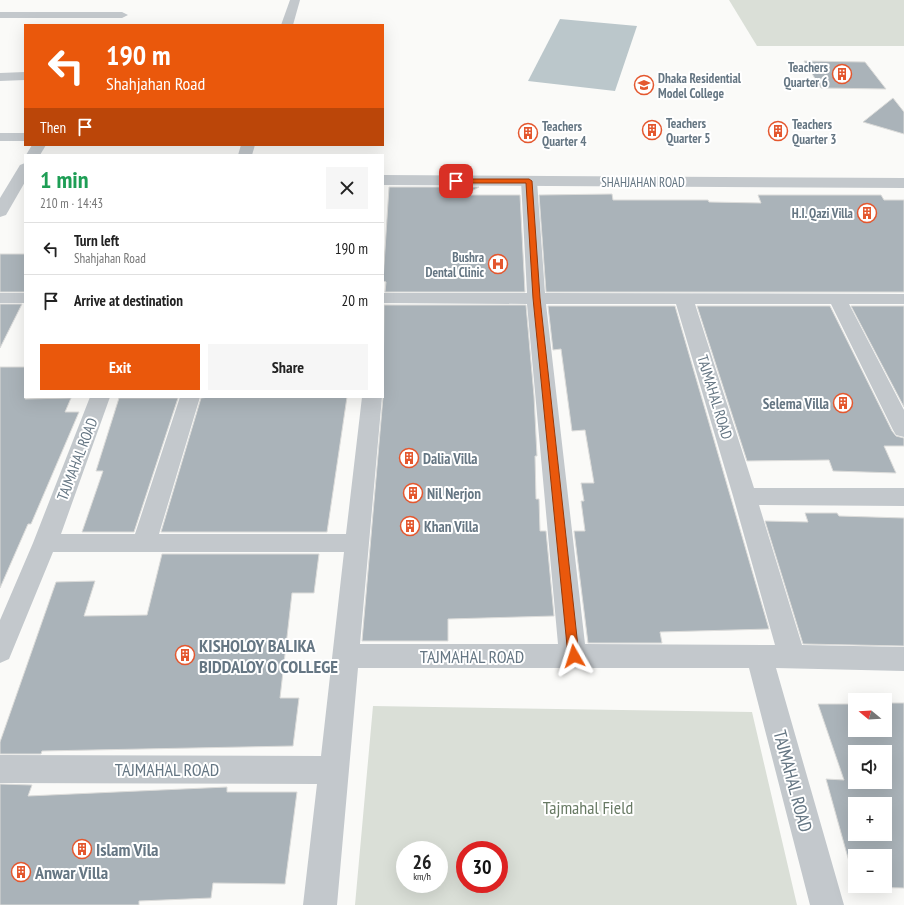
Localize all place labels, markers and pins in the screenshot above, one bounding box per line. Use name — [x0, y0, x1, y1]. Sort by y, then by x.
place label: Teachers Quarter 6 — [783, 59, 828, 91]
building icon: Teachers Quarter 6 — [831, 63, 853, 85]
place label: Dhaka Residential Model College — [658, 70, 742, 102]
school or university icon: Dhaka Residential Model College — [633, 74, 655, 96]
place label: Teachers Quarter 5 — [666, 115, 711, 147]
place label: Teachers Quarter 3 — [792, 116, 837, 148]
place label: Teachers Quarter 4 — [542, 118, 587, 150]
building icon: Teachers Quarter 5 — [641, 119, 663, 141]
building icon: Teachers Quarter 3 — [767, 120, 789, 142]
building icon: Teachers Quarter 4 — [517, 122, 539, 144]
pin — [439, 164, 473, 198]
building icon: H.I. Qazi Villa — [856, 202, 878, 224]
place label: H.I. Qazi Villa — [792, 205, 853, 222]
place label: Bushra Dental Clinic — [425, 249, 484, 281]
hospital icon: Bushra Dental Clinic — [487, 253, 509, 275]
building icon: Selema Villa — [832, 392, 854, 414]
place label: Selema Villa — [763, 394, 829, 413]
building icon: Dalia Villa — [398, 447, 420, 469]
place label: Dalia Villa — [423, 449, 478, 468]
building icon: Nil Nerjon — [402, 482, 424, 504]
place label: Nil Nerjon — [427, 484, 481, 503]
building icon: Khan Villa — [399, 515, 421, 537]
place label: Khan Villa — [424, 517, 479, 536]
place label: KISHOLOY BALIKA BIDDALOY O COLLEGE — [199, 634, 338, 678]
building icon: KISHOLOY BALIKA BIDDALOY O COLLEGE — [174, 644, 196, 666]
building icon: Islam Vila — [71, 838, 93, 860]
place label: Islam Vila — [96, 838, 158, 861]
building icon: Anwar Villa — [10, 861, 32, 883]
place label: Anwar Villa — [34, 861, 108, 884]

